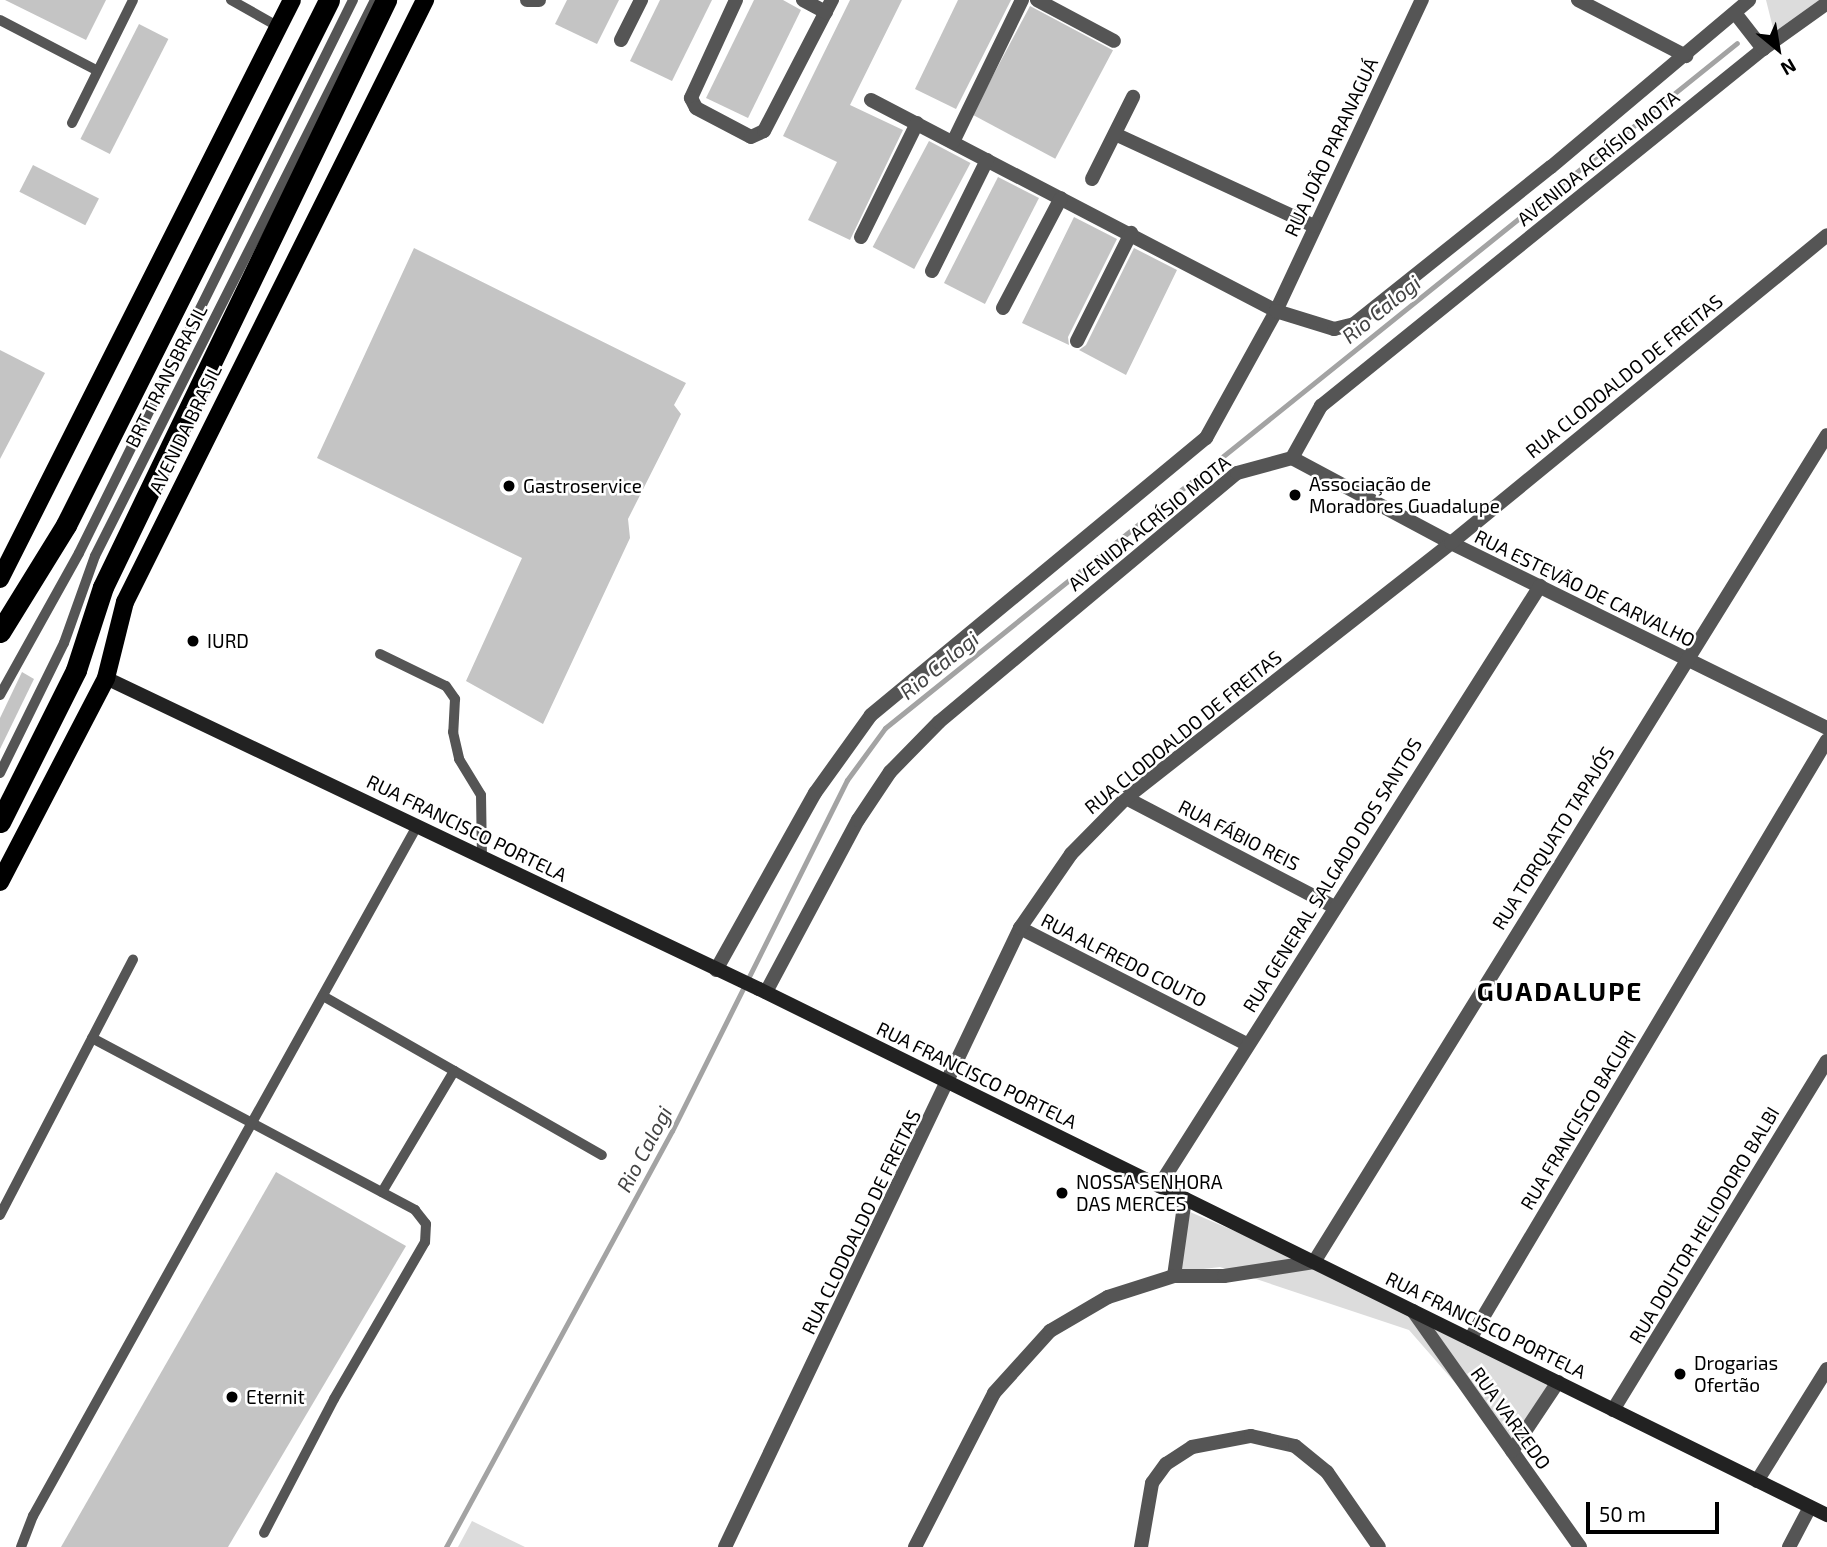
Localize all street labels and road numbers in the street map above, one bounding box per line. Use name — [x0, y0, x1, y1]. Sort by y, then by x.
street label: RUA JOÃO PARANAGUÁ — [1279, 54, 1383, 240]
street label: AVENIDA ACRÍSIO MOTA — [1512, 85, 1684, 231]
street label: RUA CLODOALDO DE FREITAS — [1521, 289, 1727, 463]
street label: BRT TRANSBRASIL — [120, 300, 212, 452]
street label: AVENIDA BRASIL — [144, 361, 226, 497]
street label: AVENIDA ACRÍSIO MOTA — [1063, 450, 1235, 596]
street label: RUA ESTEVÃO DE CARVALHO — [1471, 525, 1699, 651]
street label: RUA CLODOALDO DE FREITAS — [1080, 645, 1286, 819]
street label: RUA GENERAL SALGADO DOS SANTOS — [1238, 733, 1426, 1017]
street label: RUA TORQUATO TAPAJÓS — [1487, 742, 1619, 934]
street label: RUA FRANCISCO PORTELA — [363, 769, 571, 887]
street label: RUA FÁBIO REIS — [1175, 795, 1303, 875]
street label: RUA ALFREDO COUTO — [1037, 908, 1211, 1012]
street label: RUA FRANCISCO PORTELA — [873, 1016, 1081, 1134]
street label: RUA FRANCISCO BACURI — [1515, 1026, 1641, 1214]
street label: RUA DOUTOR HELIODORO BALBI — [1624, 1102, 1784, 1348]
street label: RUA CLODOALDO DE FREITAS — [797, 1106, 925, 1338]
street label: RUA FRANCISCO PORTELA — [1382, 1266, 1590, 1384]
street label: RUA VARZEDO — [1466, 1362, 1556, 1474]

